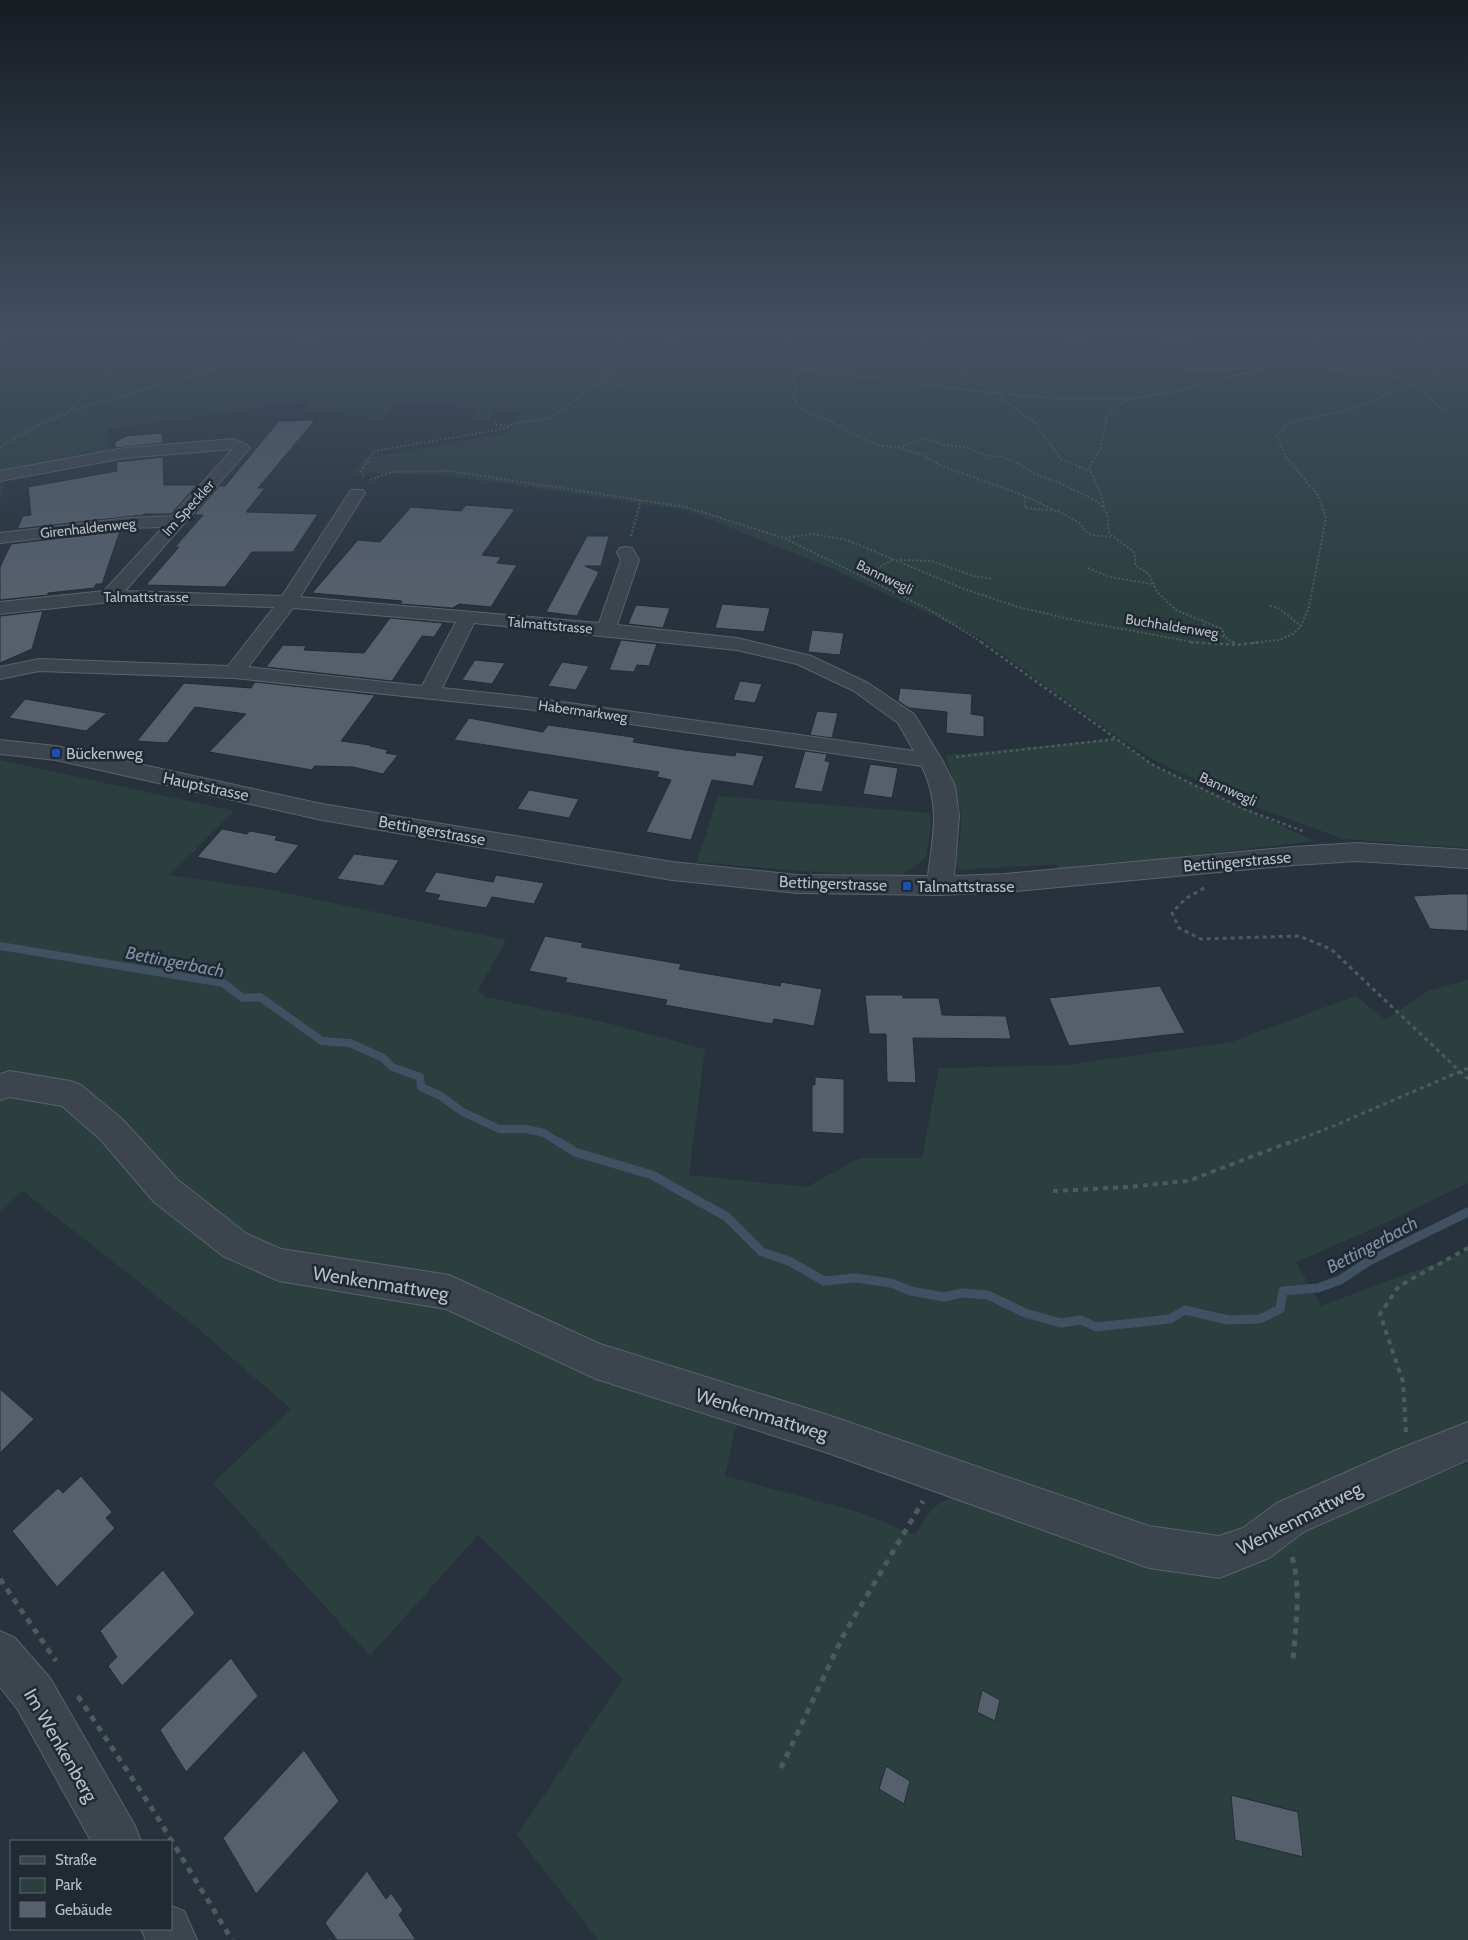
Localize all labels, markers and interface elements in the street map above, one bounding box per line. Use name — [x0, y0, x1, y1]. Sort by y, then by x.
street label: Im Speckler — [158, 476, 218, 540]
street label: Girenhaldenweg — [39, 514, 138, 542]
street label: Bannwegli — [854, 556, 916, 598]
street label: Talmattstrasse — [103, 588, 189, 606]
street label: Buchhaldenweg — [1124, 610, 1221, 642]
street label: Talmattstrasse — [507, 612, 593, 638]
street label: Habermarkweg — [537, 696, 630, 726]
place label: Bückenweg — [66, 744, 144, 763]
marker: Bückenweg — [50, 747, 62, 759]
street label: Hauptstrasse — [161, 768, 251, 805]
street label: Bannwegli — [1196, 768, 1260, 810]
street label: Bettingerstrasse — [377, 812, 487, 849]
street label: Bettingerstrasse — [1182, 847, 1292, 876]
street label: Bettingerstrasse — [779, 872, 887, 895]
place label: Talmattstrasse — [917, 877, 1014, 896]
marker: Talmattstrasse — [901, 880, 913, 892]
water label: Bettingerbach — [124, 942, 226, 982]
water label: Bettingerbach — [1323, 1212, 1421, 1278]
street label: Wenkenmattweg — [311, 1261, 451, 1306]
street label: Wenkenmattweg — [693, 1383, 831, 1446]
street label: Wenkenmattweg — [1233, 1477, 1366, 1560]
street label: Im Wenkenberg — [19, 1684, 103, 1807]
legend — [10, 1840, 172, 1930]
text: Straße — [55, 1851, 97, 1869]
text: Park — [55, 1876, 82, 1894]
text: Gebäude — [55, 1901, 112, 1919]

